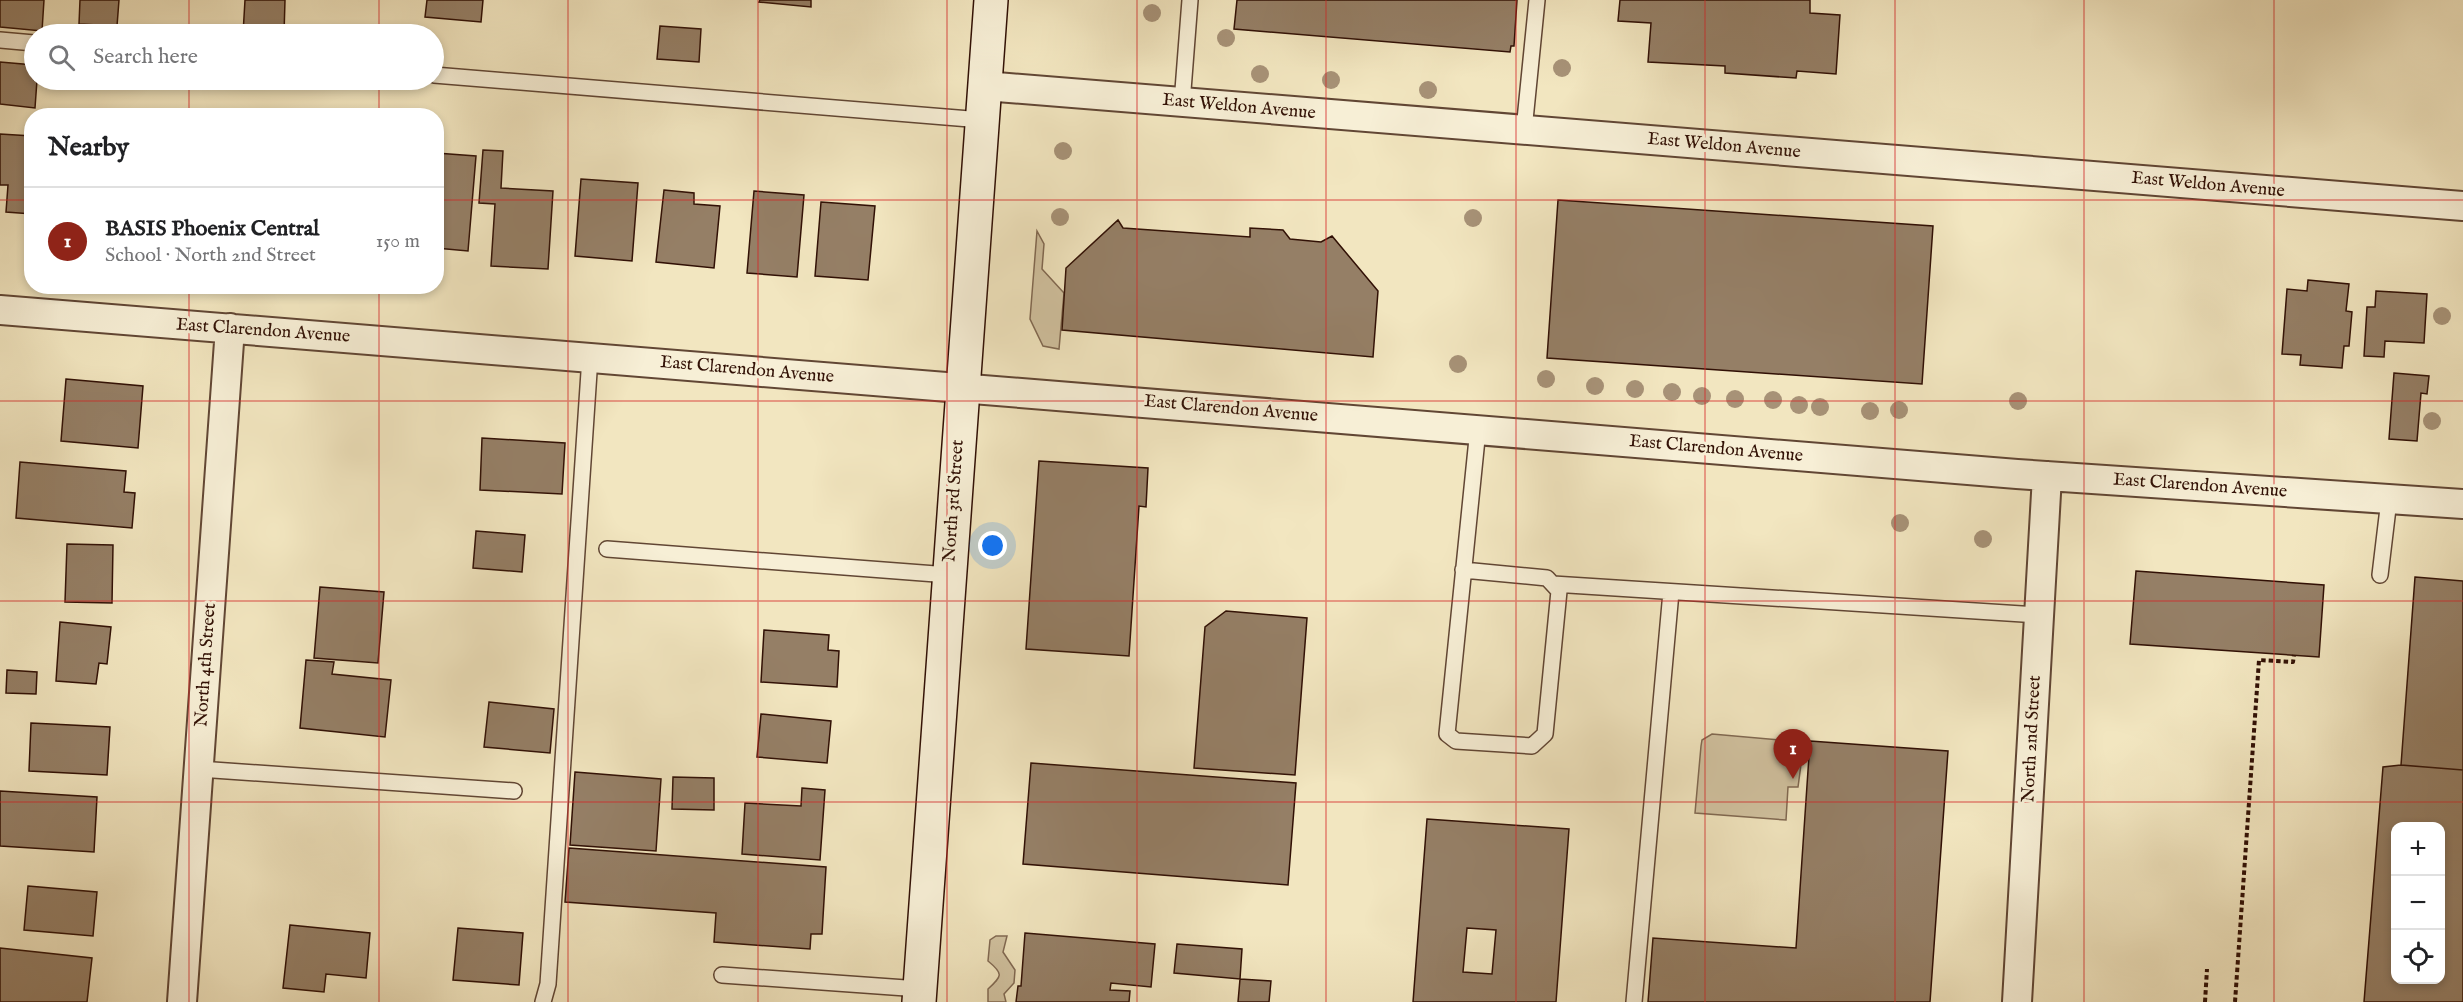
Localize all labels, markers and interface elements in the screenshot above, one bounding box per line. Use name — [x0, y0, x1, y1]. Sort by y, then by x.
search box — [24, 24, 444, 90]
icon: search — [45, 41, 78, 74]
text: Search here — [93, 43, 198, 71]
street label: East Weldon Avenue — [1161, 89, 1317, 125]
street label: East Weldon Avenue — [1646, 128, 1802, 164]
text: Nearby — [48, 131, 129, 164]
street label: East Weldon Avenue — [2130, 167, 2286, 203]
text: BASIS Phoenix Central — [105, 215, 319, 243]
text: 1 — [64, 229, 71, 254]
text: 150 m — [376, 229, 420, 254]
text: School · North 2nd Street — [105, 243, 316, 268]
street label: East Clarendon Avenue — [175, 313, 351, 349]
street label: East Clarendon Avenue — [659, 351, 835, 389]
street label: East Clarendon Avenue — [1143, 390, 1319, 428]
street label: East Clarendon Avenue — [1628, 430, 1804, 468]
street label: North 3rd Street — [938, 439, 970, 563]
street label: East Clarendon Avenue — [2112, 468, 2288, 504]
your location — [978, 531, 1007, 560]
street label: North 4th Street — [190, 602, 222, 728]
street label: North 2nd Street — [2017, 675, 2047, 803]
pin: 1 — [1774, 730, 1812, 779]
map controls — [2391, 822, 2445, 984]
button: + — [2391, 822, 2445, 876]
button: − — [2391, 876, 2445, 930]
button: locate — [2391, 930, 2445, 984]

